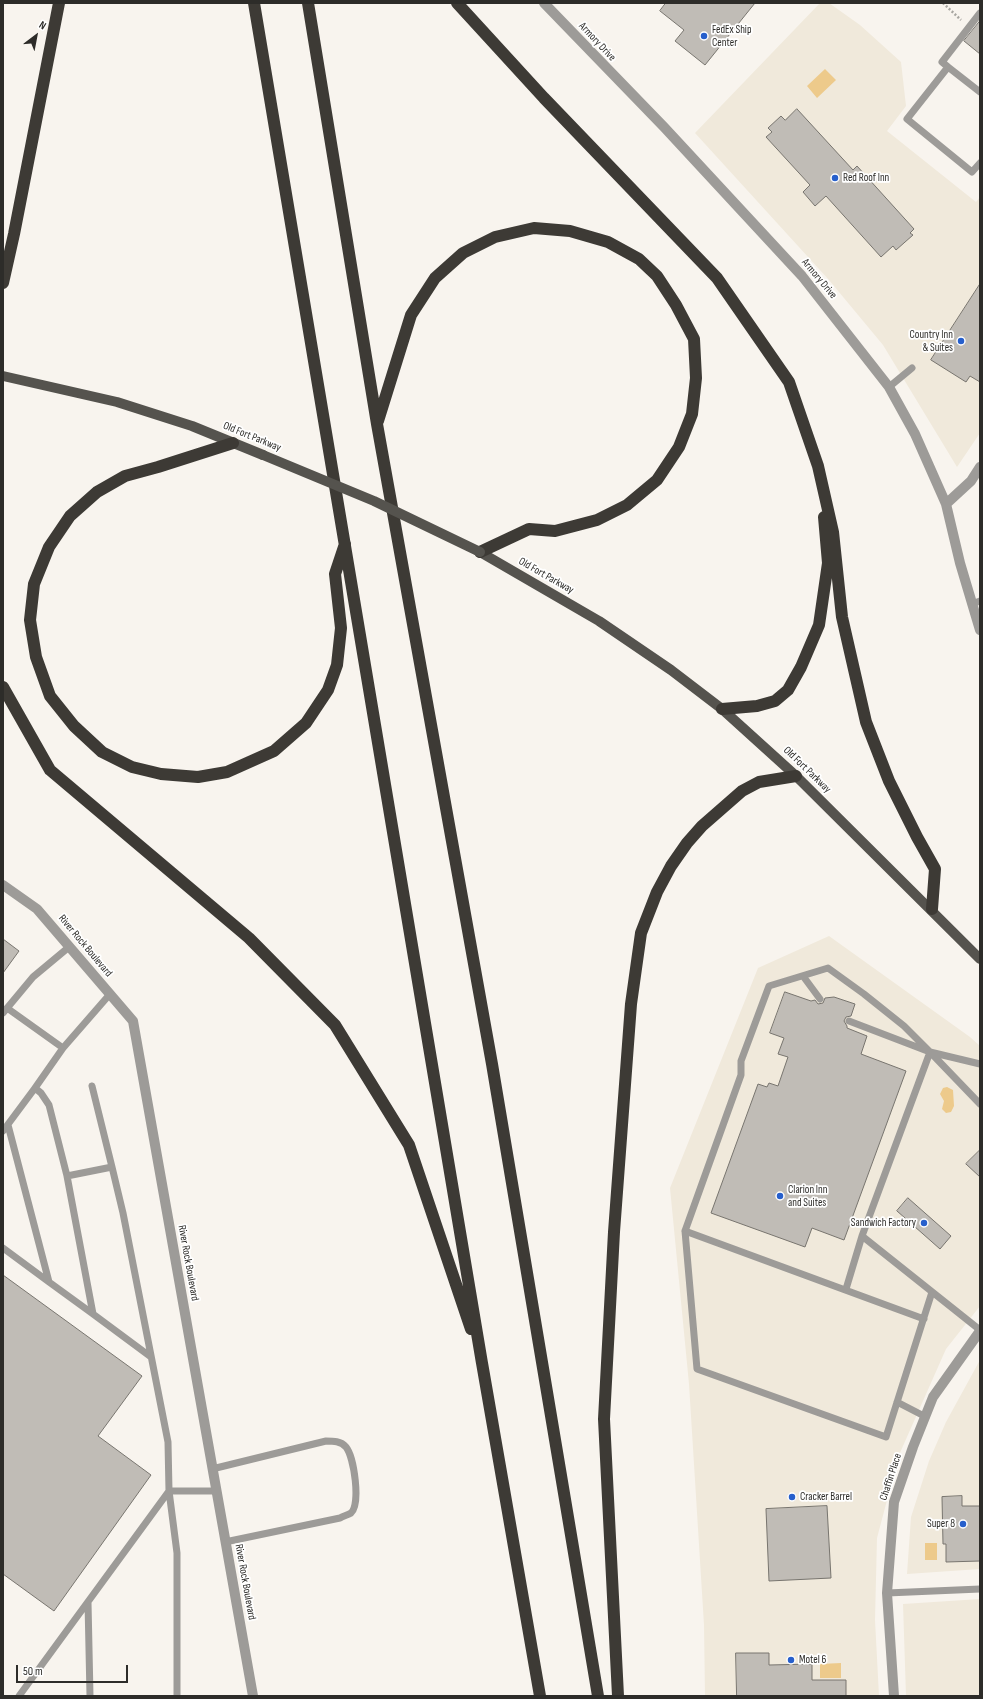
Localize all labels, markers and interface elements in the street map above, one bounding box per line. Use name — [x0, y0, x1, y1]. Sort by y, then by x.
north arrow — [16, 16, 56, 56]
text: N — [37, 18, 49, 32]
street label: Armory Drive — [576, 20, 618, 64]
place label: FedEx Ship Center — [712, 23, 751, 49]
marker: FedEx Ship Center — [699, 31, 709, 41]
place label: Red Roof Inn — [843, 171, 889, 185]
marker: Red Roof Inn — [830, 173, 840, 183]
street label: Armory Drive — [798, 256, 840, 302]
place label: Country Inn & Suites — [910, 328, 953, 354]
marker: Country Inn & Suites — [956, 336, 966, 346]
street label: Old Fort Parkway — [221, 419, 283, 455]
street label: Old Fort Parkway — [516, 555, 576, 597]
street label: Old Fort Parkway — [780, 744, 834, 796]
street label: River Rock Boulevard — [55, 912, 115, 980]
place label: Clarion Inn and Suites — [788, 1183, 827, 1209]
marker: Clarion Inn and Suites — [775, 1191, 785, 1201]
place label: Sandwich Factory — [851, 1216, 916, 1230]
marker: Sandwich Factory — [919, 1218, 929, 1228]
street label: River Rock Boulevard — [175, 1224, 201, 1302]
street label: Chaffin Place — [877, 1452, 905, 1502]
place label: Cracker Barrel — [800, 1490, 852, 1504]
marker: Cracker Barrel — [787, 1492, 797, 1502]
place label: Super 8 — [927, 1517, 955, 1531]
marker: Super 8 — [958, 1519, 968, 1529]
street label: River Rock Boulevard — [232, 1543, 258, 1621]
place label: Motel 6 — [799, 1653, 826, 1667]
marker: Motel 6 — [786, 1655, 796, 1665]
scale bar — [18, 1657, 130, 1683]
text: 50 m — [23, 1664, 43, 1679]

